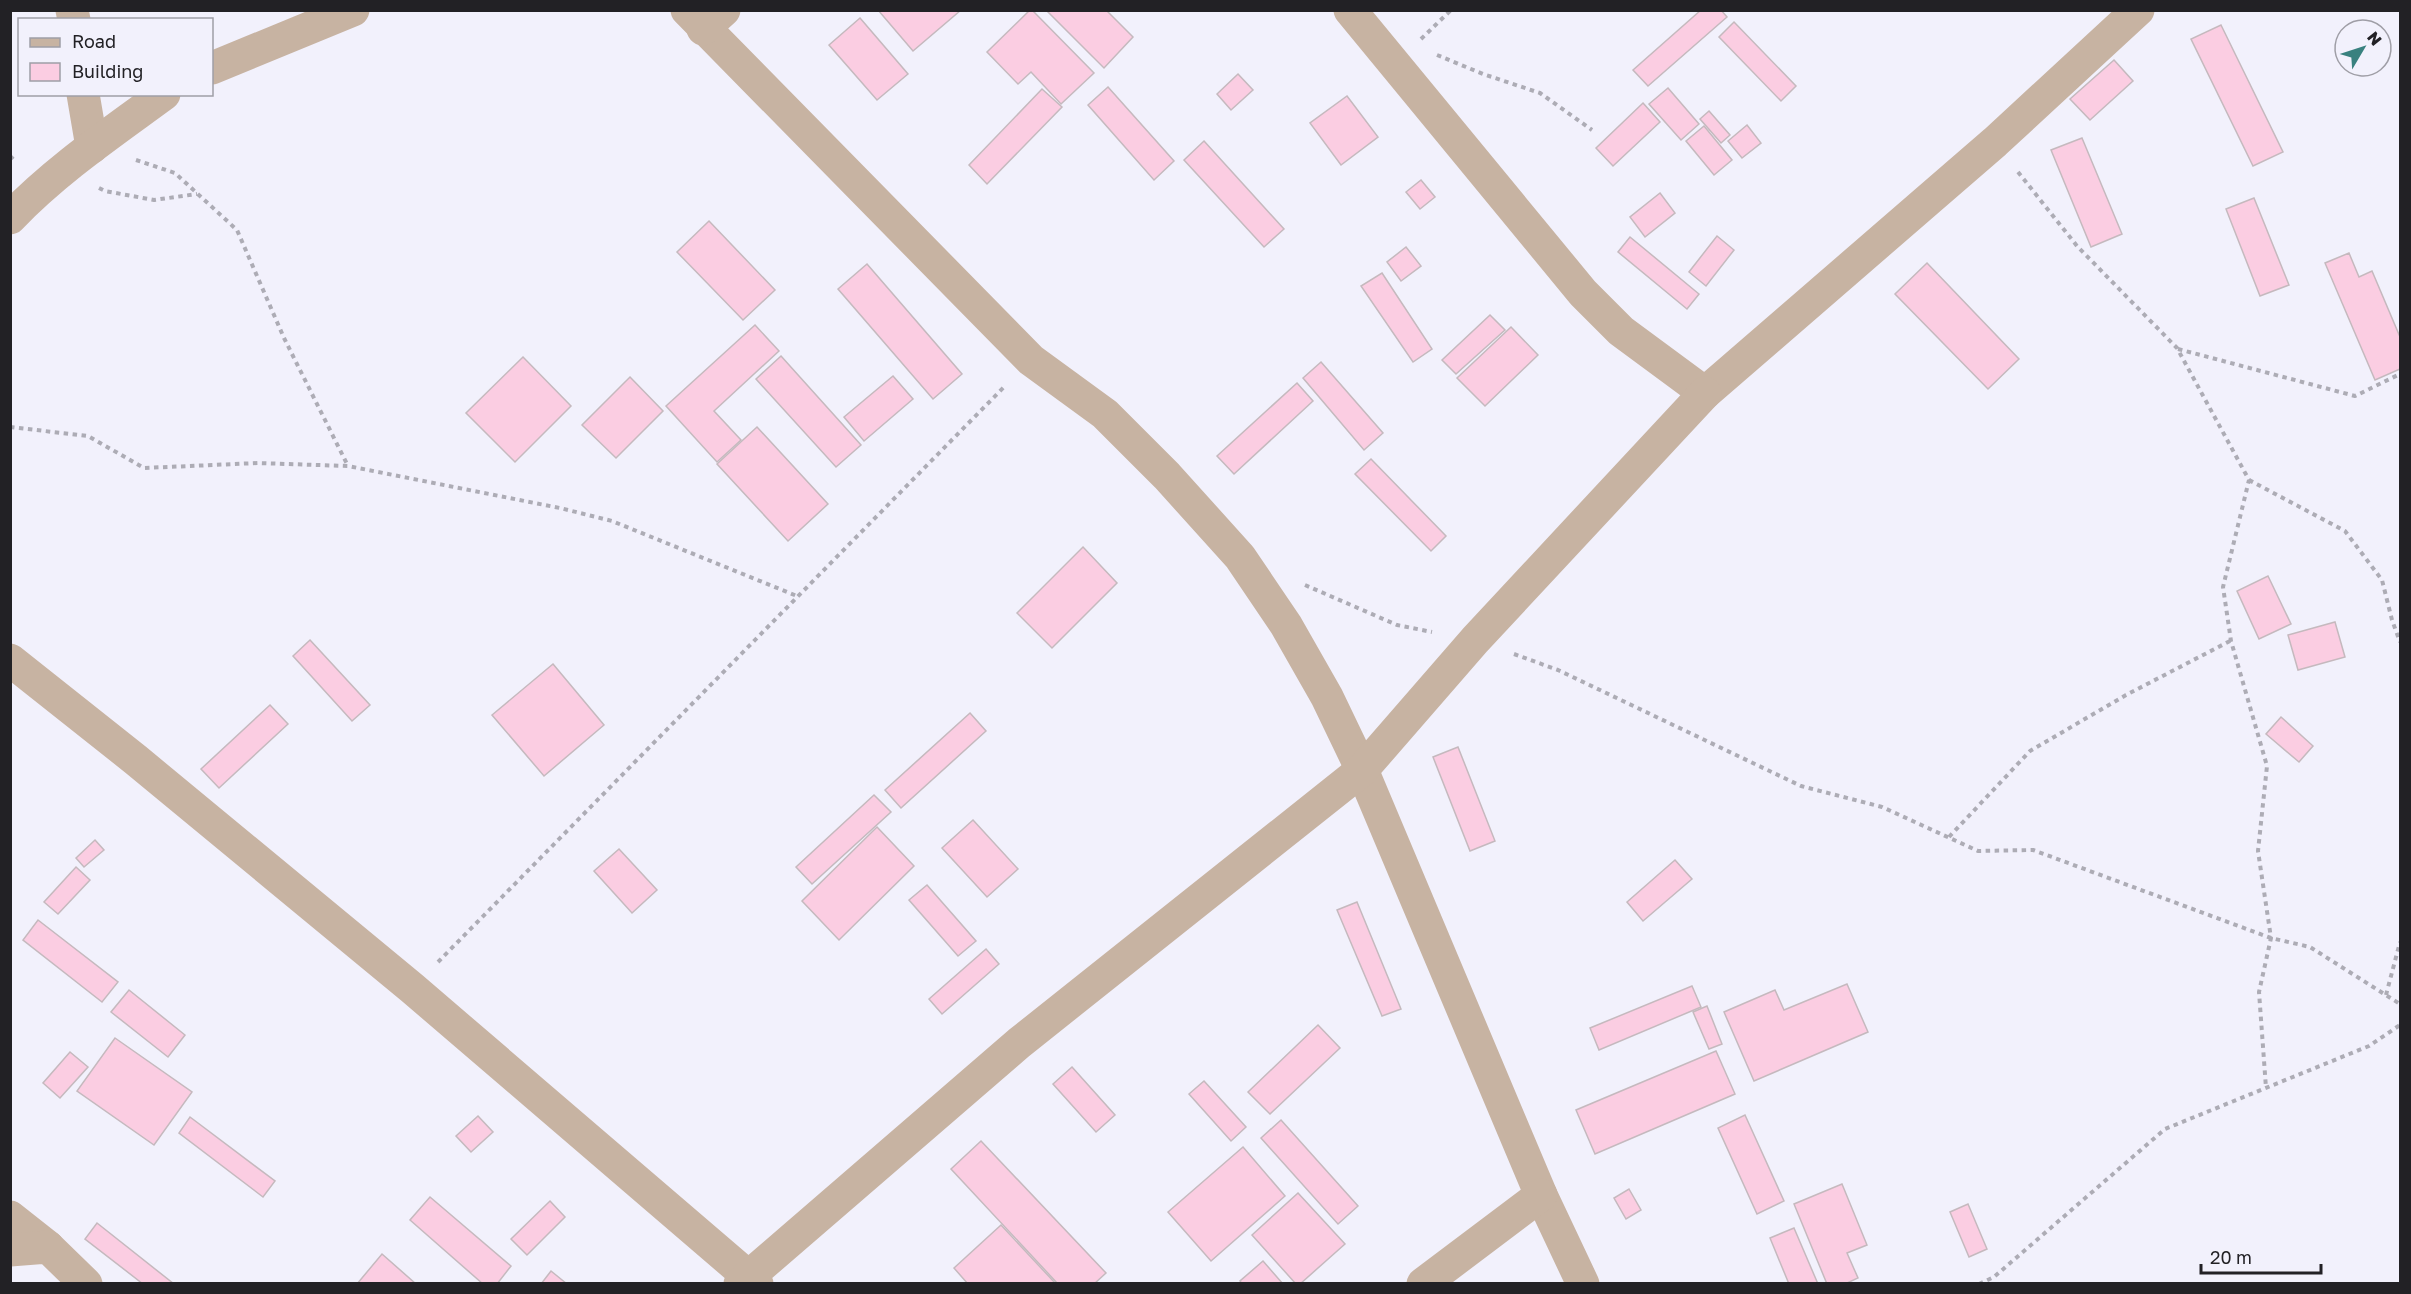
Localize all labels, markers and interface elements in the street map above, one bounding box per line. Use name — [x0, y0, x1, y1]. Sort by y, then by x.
legend — [18, 18, 213, 96]
north arrow — [2333, 18, 2393, 78]
text: N — [2363, 28, 2386, 50]
text: Road — [72, 30, 116, 52]
text: Building — [72, 60, 143, 82]
scale bar — [2201, 1237, 2321, 1275]
text: 20 m — [2210, 1246, 2252, 1268]

